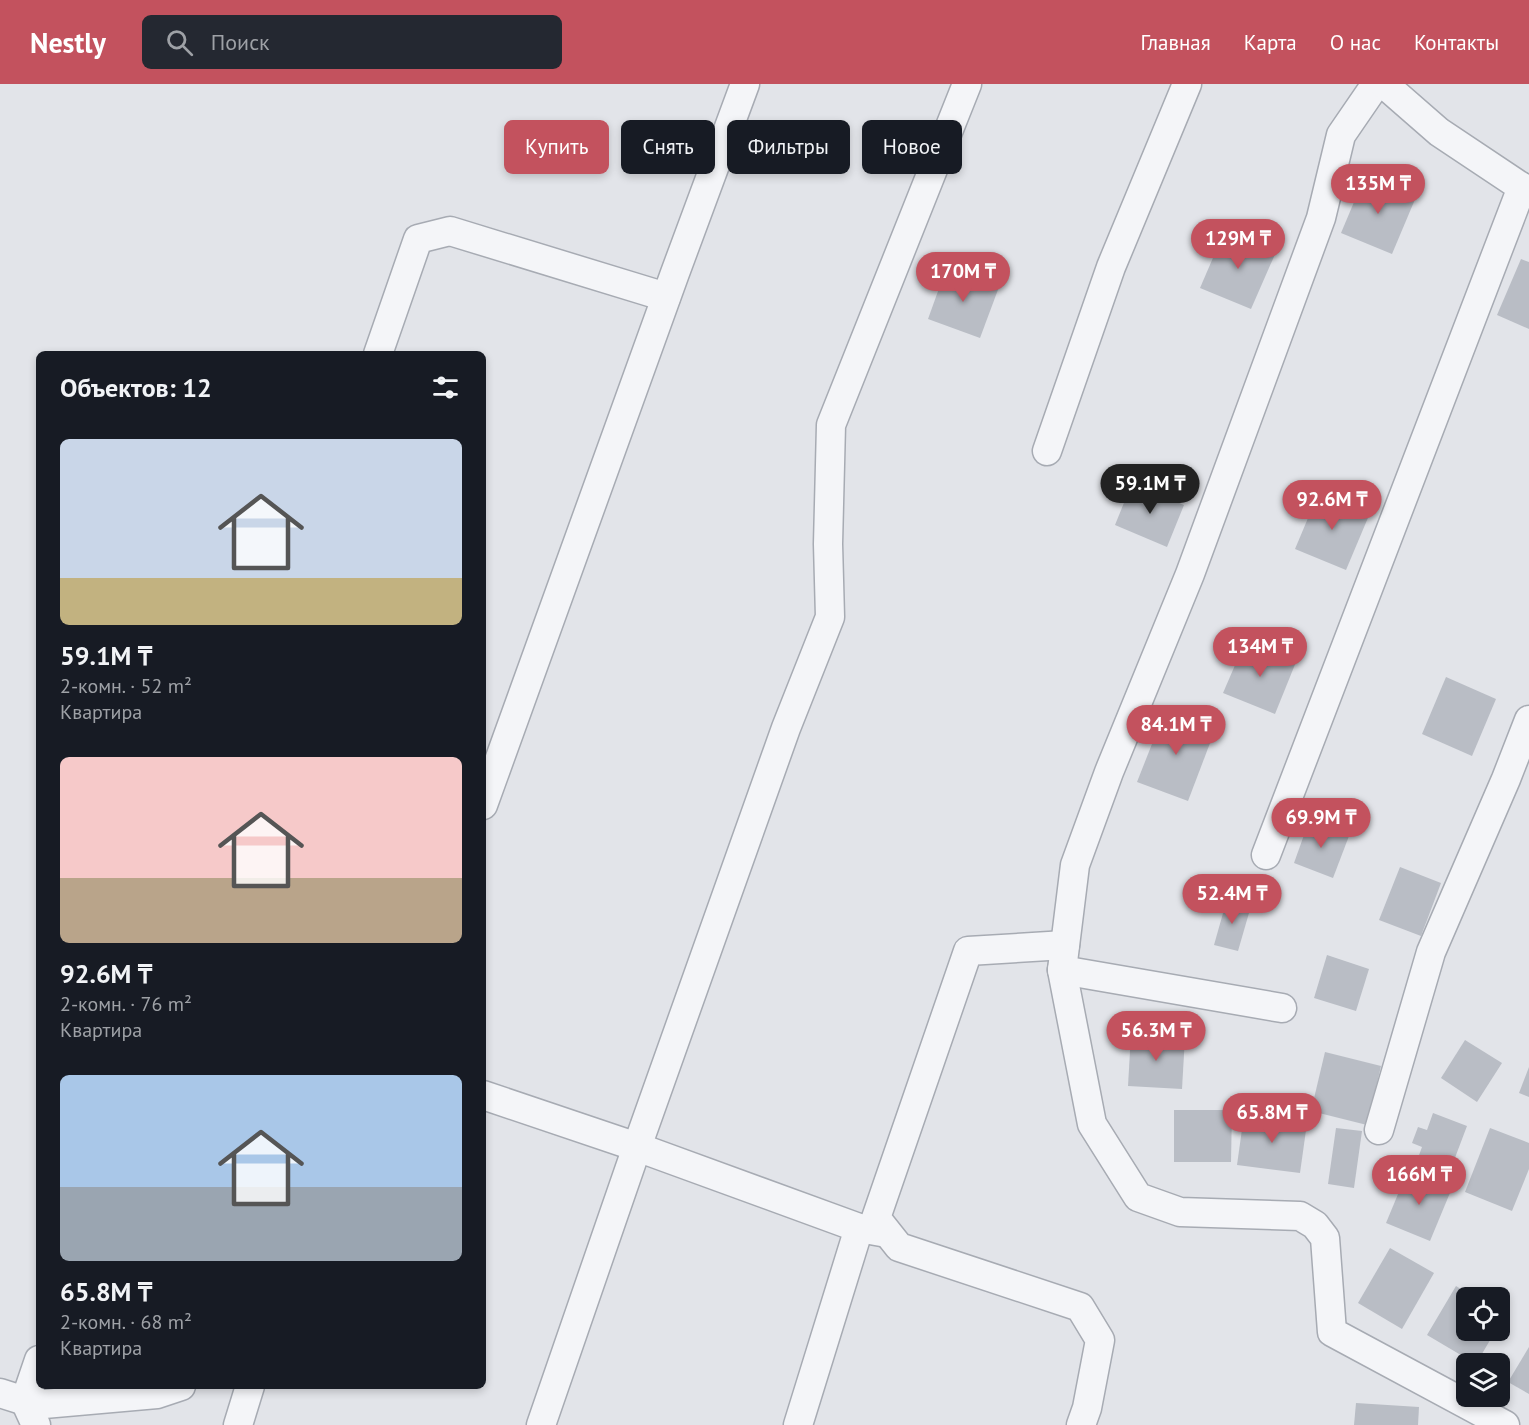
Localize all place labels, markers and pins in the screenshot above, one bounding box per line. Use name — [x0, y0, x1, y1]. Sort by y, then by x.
pin: 135M ₸ — [1329, 164, 1427, 215]
pin: 129M ₸ — [1189, 219, 1287, 270]
pin: 170M ₸ — [914, 252, 1012, 303]
pin: 59.1M ₸ — [1095, 464, 1205, 515]
pin: 92.6M ₸ — [1277, 480, 1387, 531]
pin: 134M ₸ — [1211, 627, 1309, 678]
pin: 84.1M ₸ — [1121, 705, 1231, 756]
pin: 69.9M ₸ — [1266, 798, 1376, 849]
pin: 52.4M ₸ — [1177, 874, 1287, 925]
pin: 56.3M ₸ — [1101, 1011, 1211, 1062]
pin: 65.8M ₸ — [1217, 1093, 1327, 1144]
pin: 166M ₸ — [1370, 1155, 1468, 1206]

